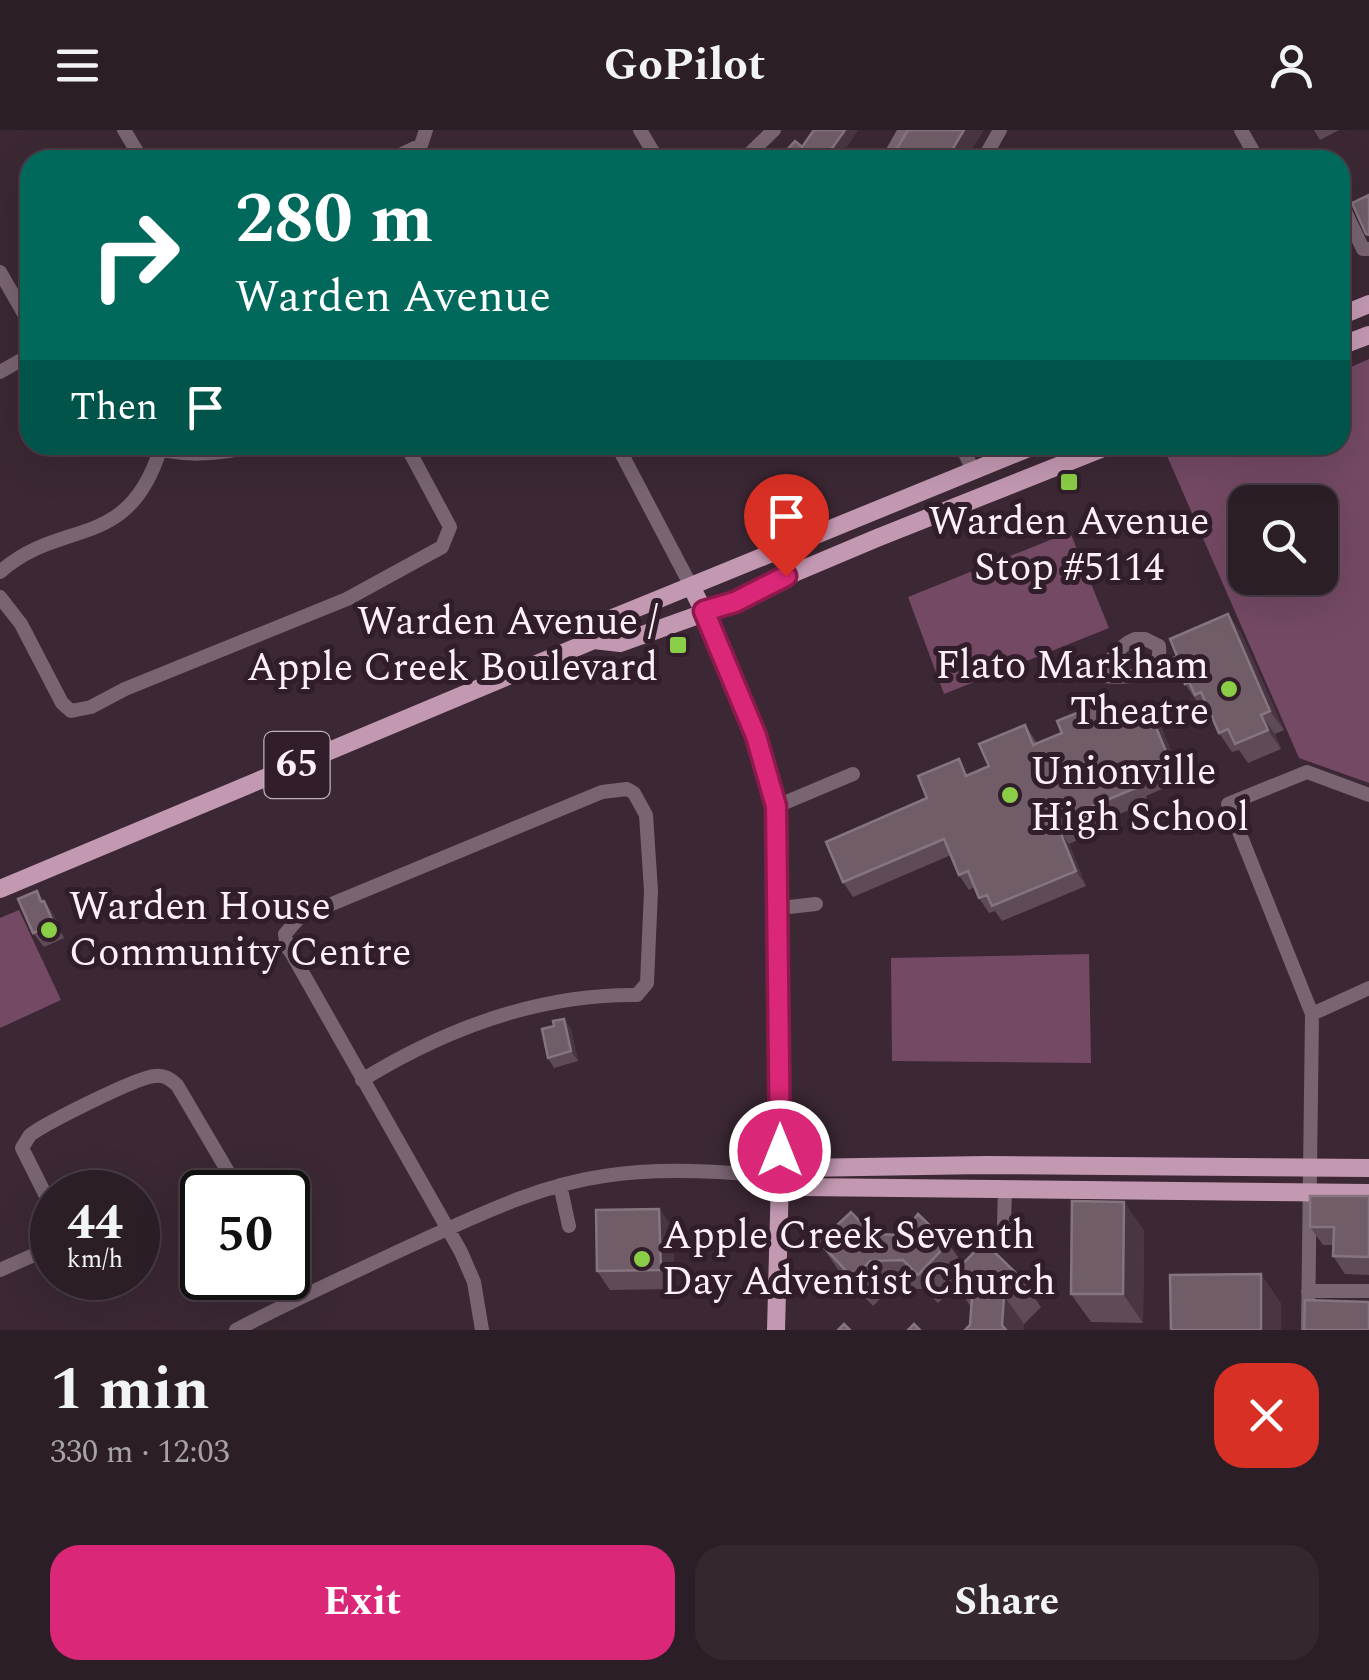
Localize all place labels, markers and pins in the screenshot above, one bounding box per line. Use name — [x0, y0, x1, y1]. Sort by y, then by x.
marker: Warden Avenue Stop #5114 — [1058, 471, 1080, 493]
pin — [744, 474, 829, 577]
place label: Warden Avenue Stop #5114 — [929, 492, 1209, 599]
place label: Warden Avenue / Apple Creek Boulevard — [247, 592, 658, 699]
marker: Warden Avenue / Apple Creek Boulevard — [667, 634, 689, 656]
place label: Flato Markham Theatre — [935, 636, 1209, 743]
marker: Flato Markham Theatre — [1218, 678, 1240, 700]
place label: Unionville High School — [1030, 742, 1249, 849]
marker: Unionville High School — [999, 784, 1021, 806]
place label: Warden House Community Centre — [69, 877, 411, 984]
marker: Warden House Community Centre — [38, 919, 60, 941]
place label: Apple Creek Seventh Day Adventist Church — [662, 1206, 1056, 1313]
marker: Apple Creek Seventh Day Adventist Church — [631, 1248, 653, 1270]

